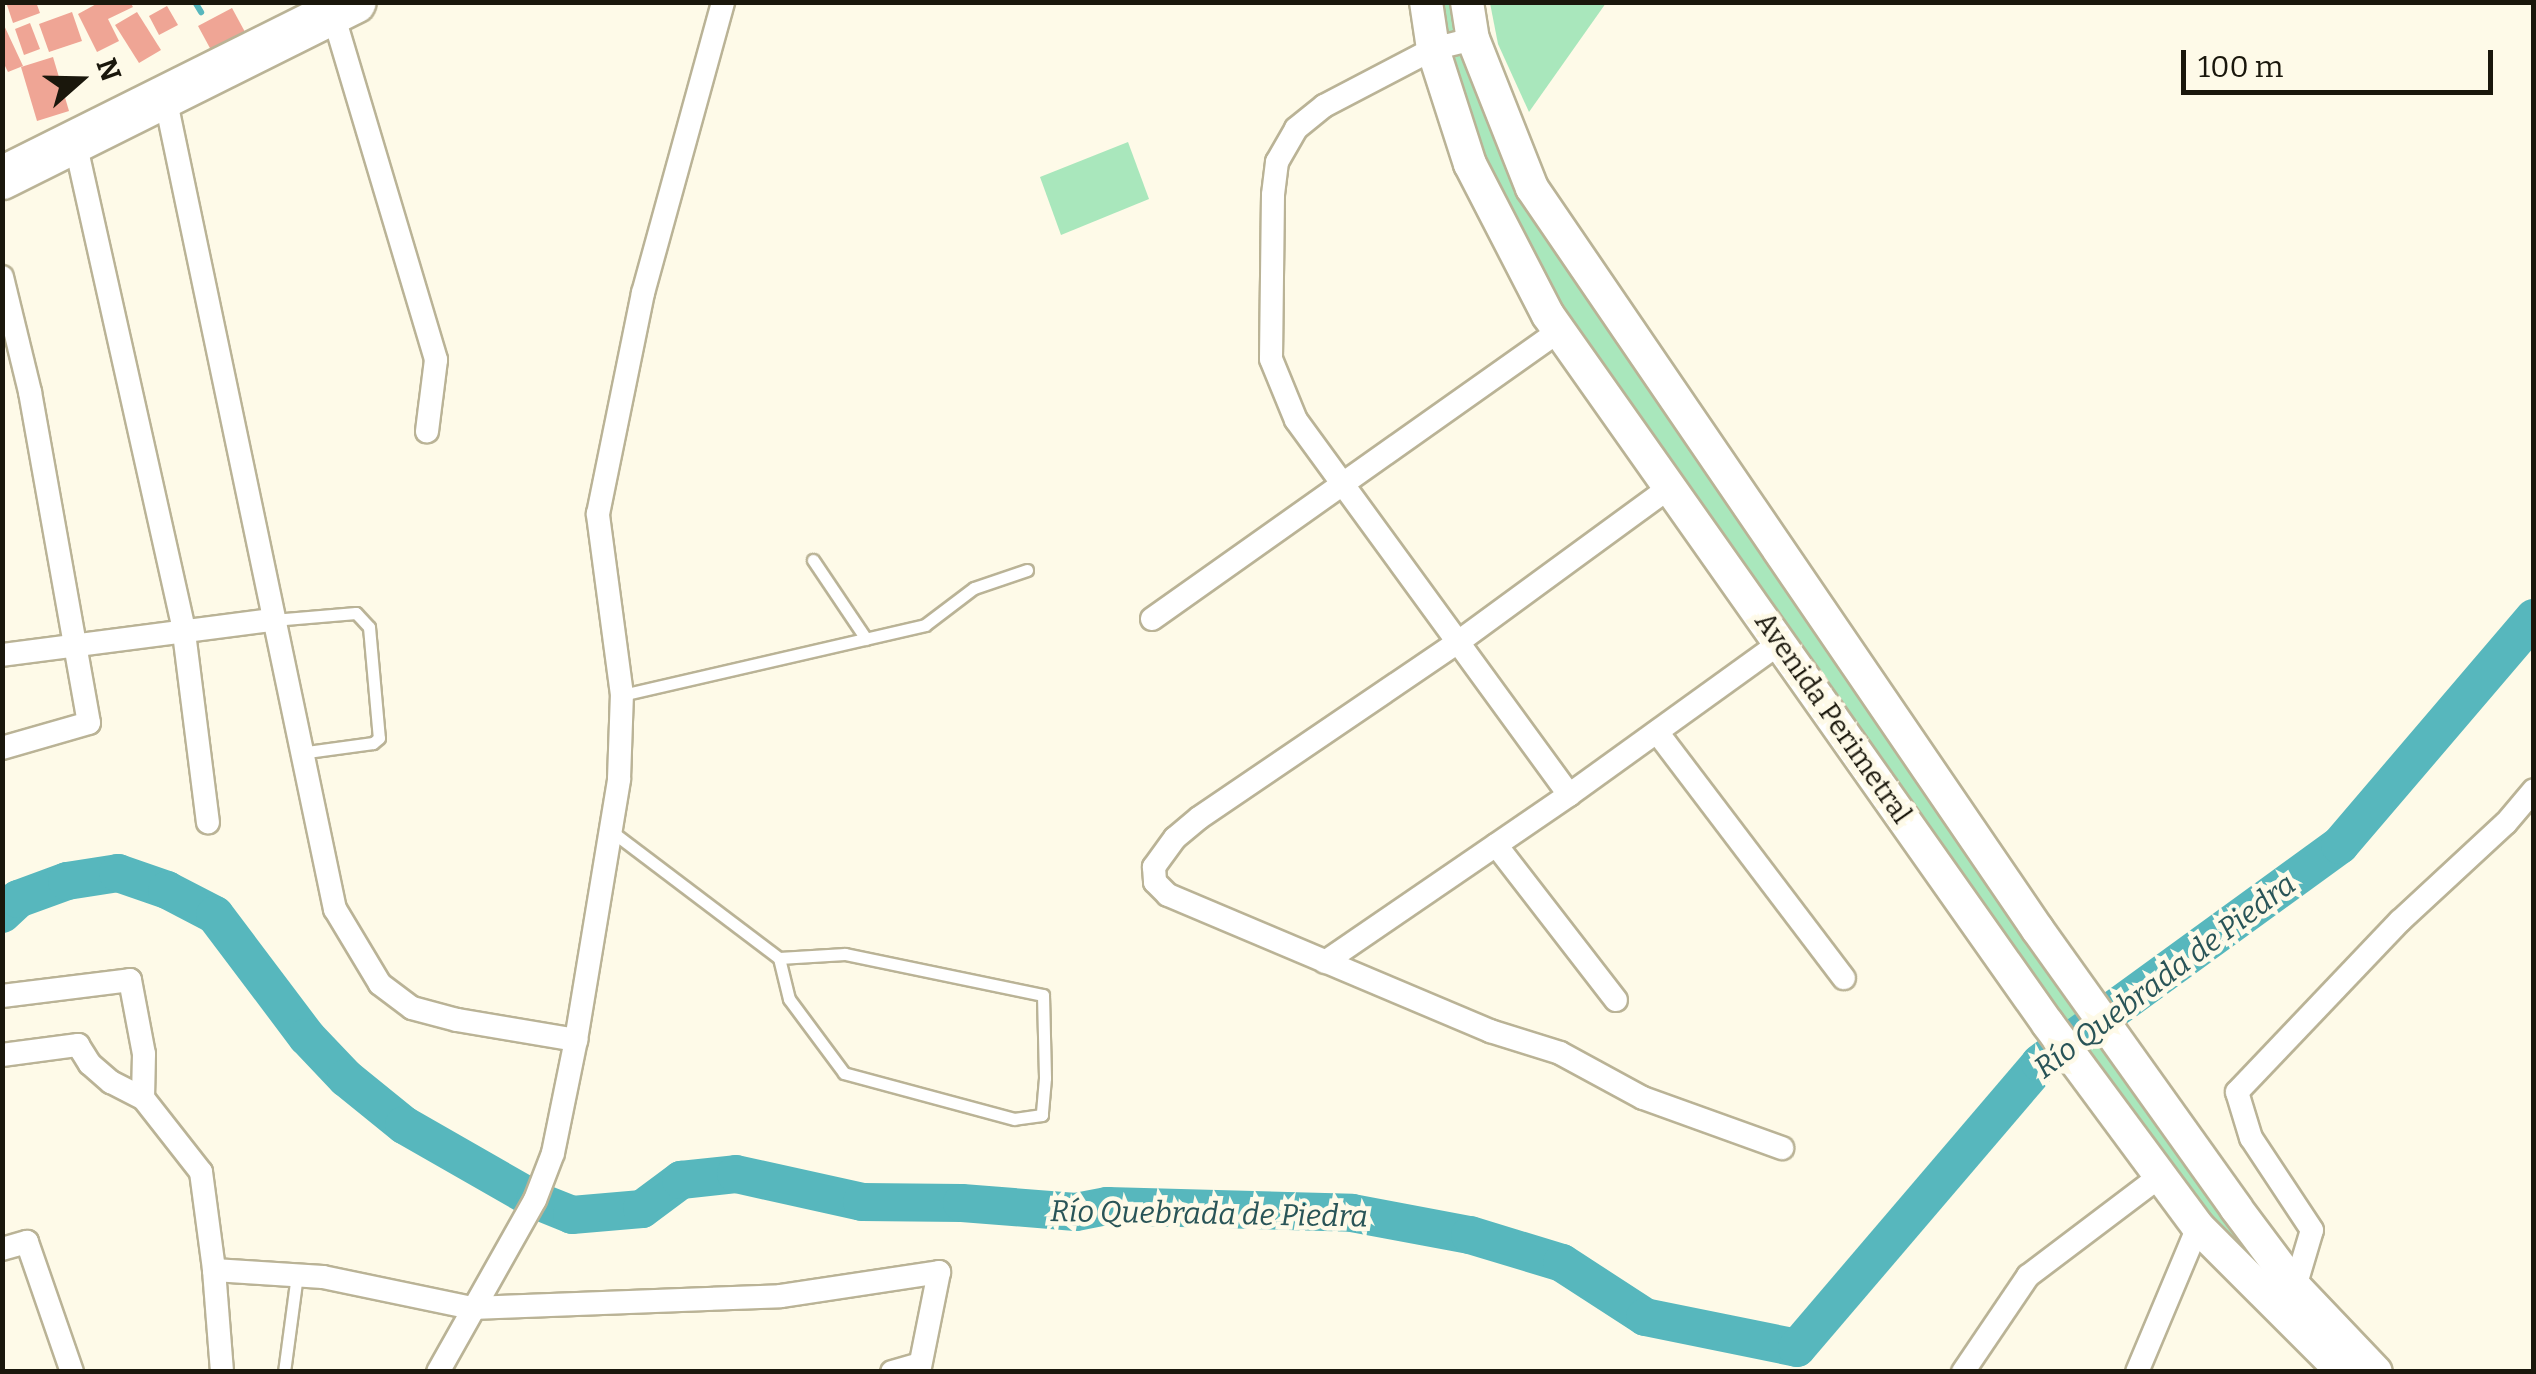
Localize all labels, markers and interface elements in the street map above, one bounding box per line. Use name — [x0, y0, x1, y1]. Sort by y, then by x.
north arrow — [30, 30, 130, 130]
scale bar — [2186, 30, 2498, 92]
text: 100 m — [2198, 49, 2283, 85]
text: N — [89, 54, 128, 85]
street label: Avenida Perimetral — [1747, 606, 1919, 830]
water label: Río Quebrada de Piedra — [2027, 866, 2303, 1086]
water label: Río Quebrada de Piedra — [1050, 1193, 1368, 1235]

